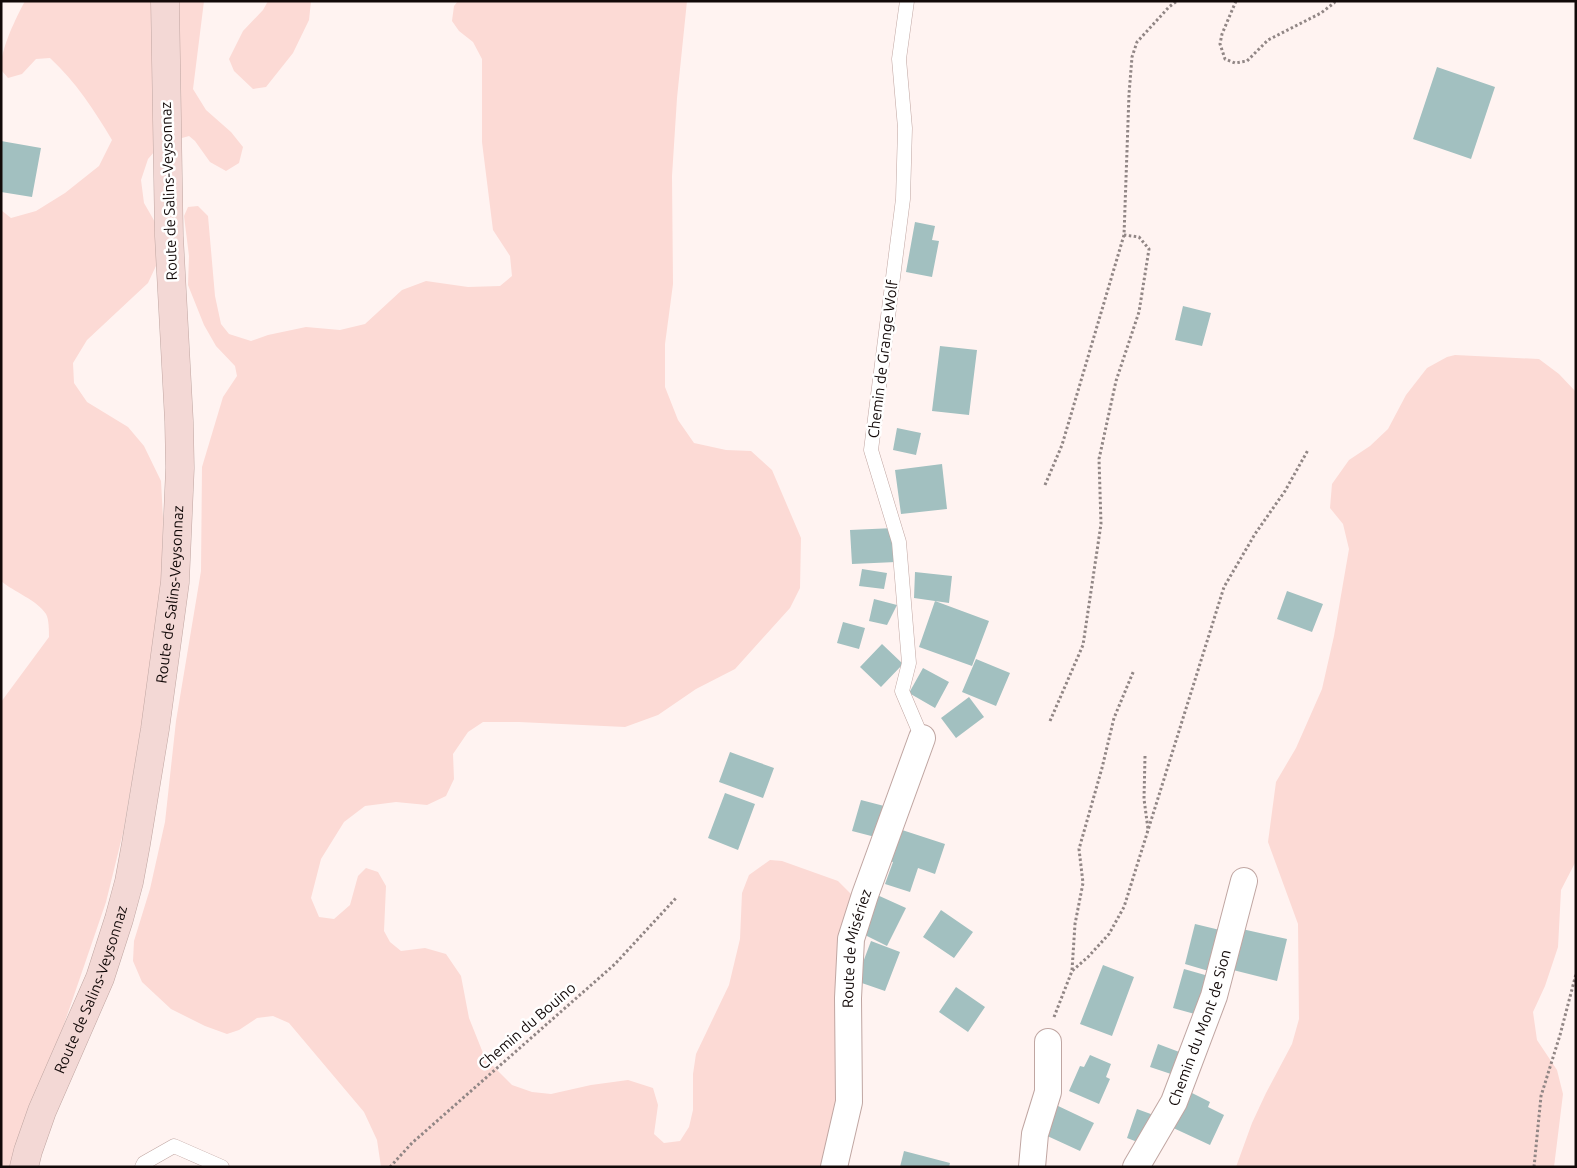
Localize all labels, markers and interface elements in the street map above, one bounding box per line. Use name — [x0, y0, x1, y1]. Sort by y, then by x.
street label: Route de Salins-Veysonnaz — [157, 101, 180, 281]
street label: Chemin de Grange Wolf — [864, 279, 901, 439]
street label: Route de Salins-Veysonnaz — [152, 505, 186, 684]
street label: Route de Misériez — [839, 887, 874, 1008]
street label: Route de Salins-Veysonnaz — [50, 903, 130, 1076]
street label: Chemin du Mont de Sion — [1164, 948, 1234, 1108]
street label: Chemin du Bouino — [475, 979, 579, 1072]

